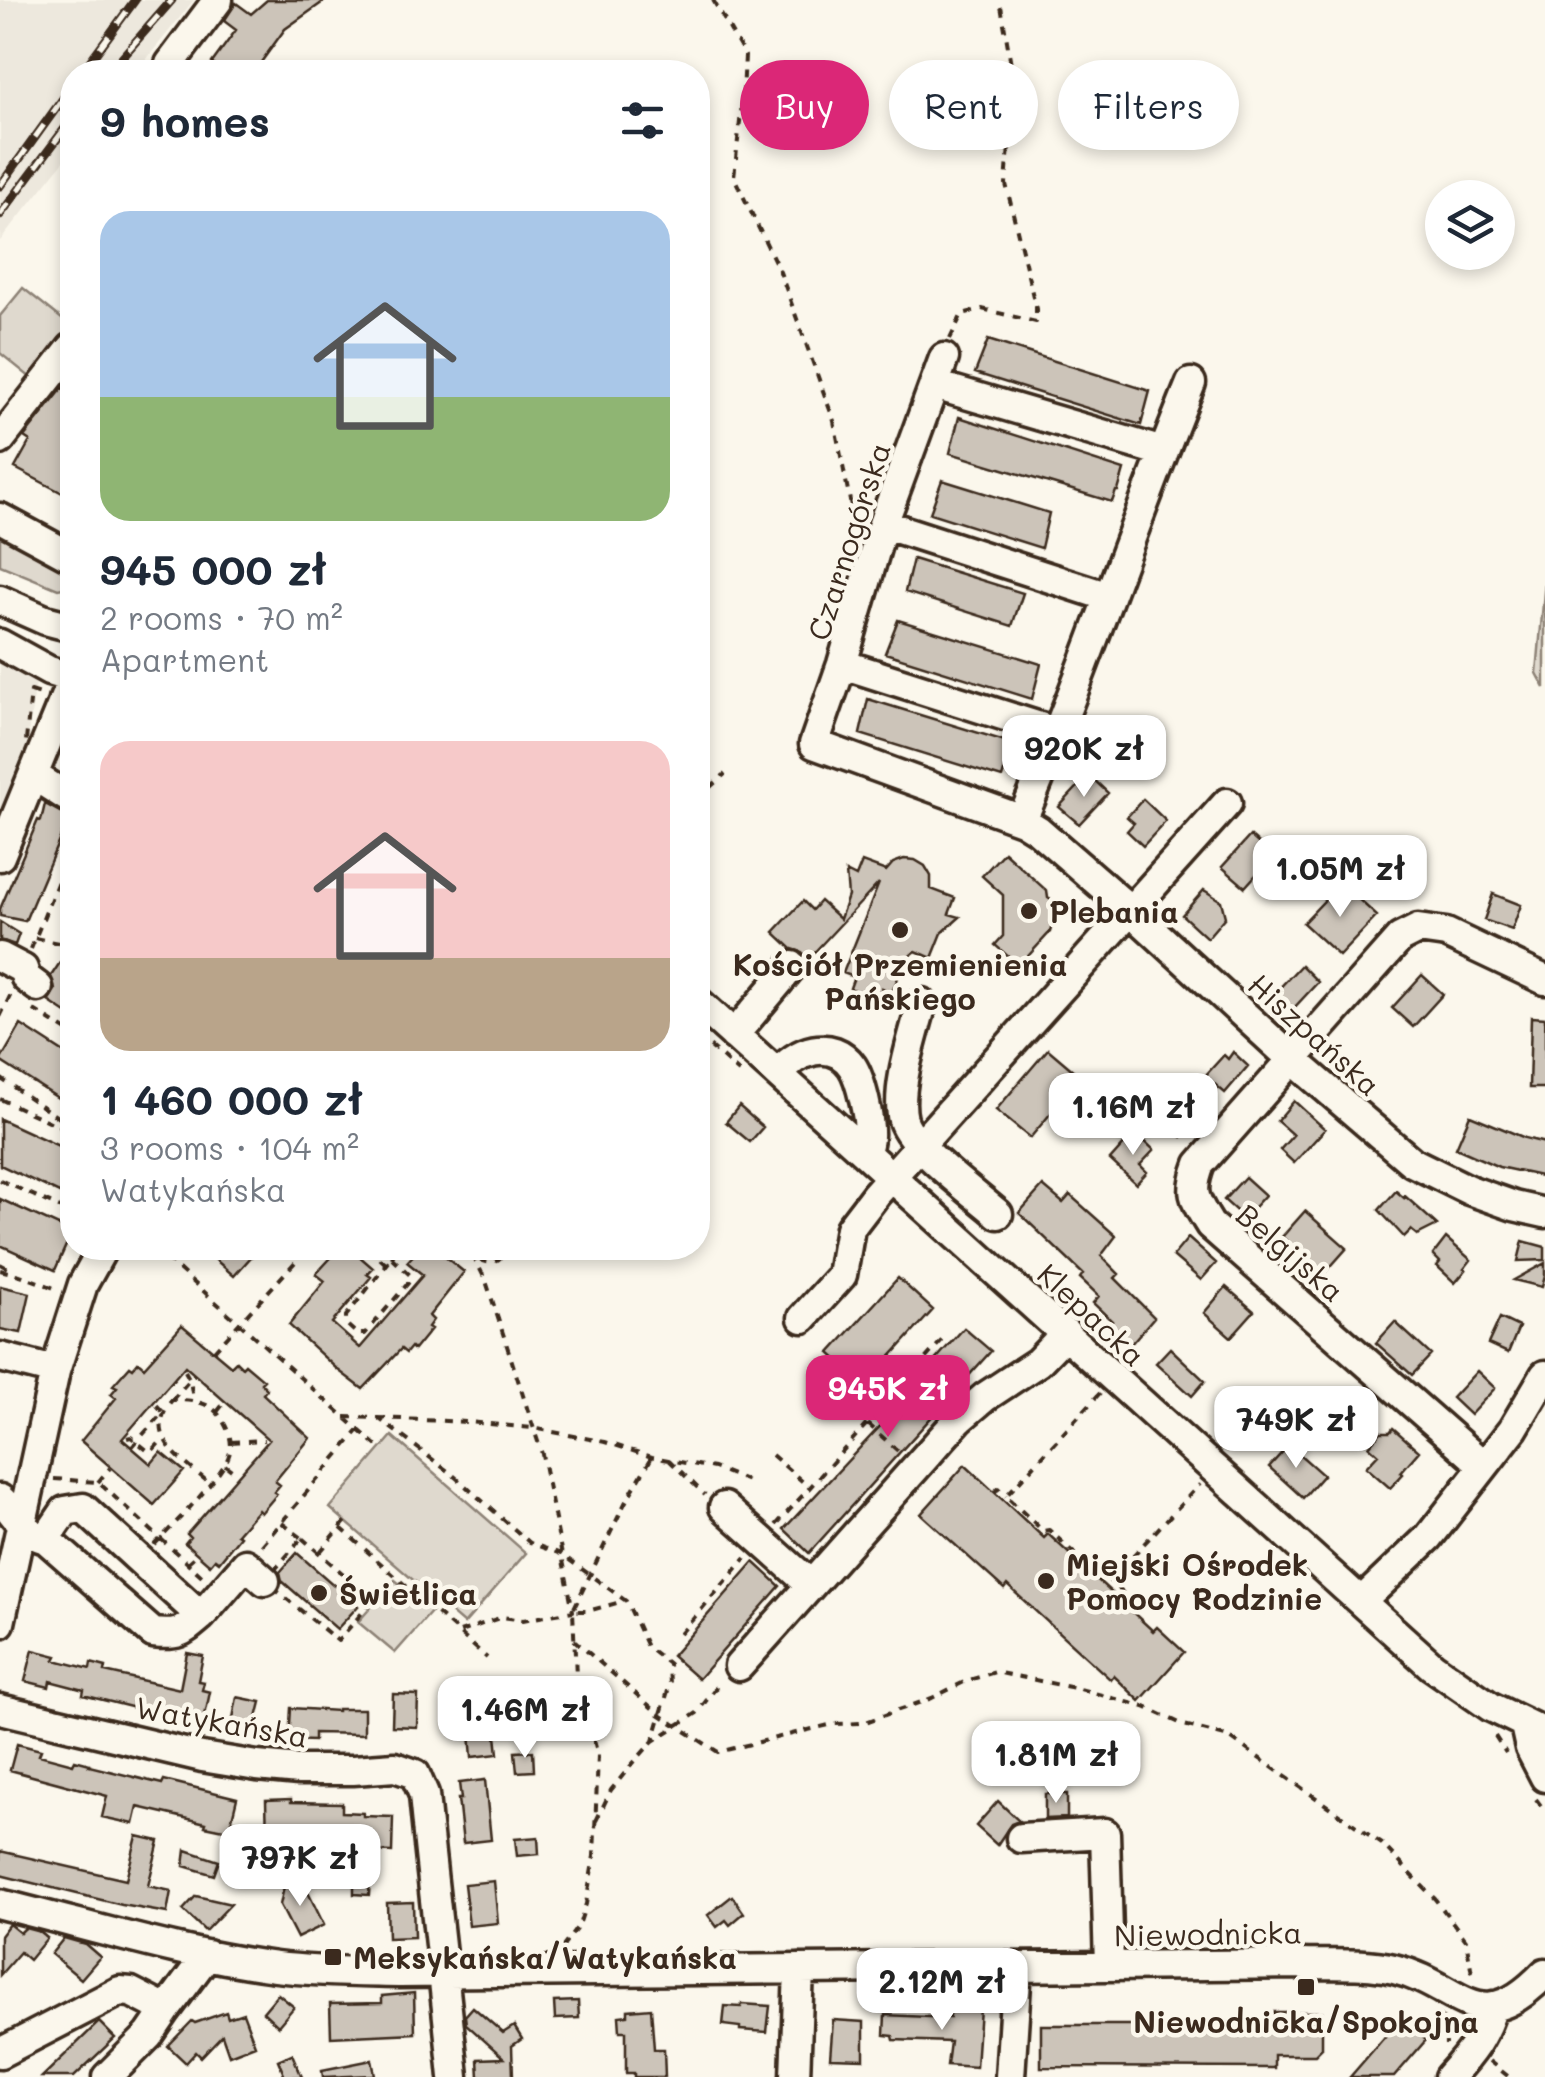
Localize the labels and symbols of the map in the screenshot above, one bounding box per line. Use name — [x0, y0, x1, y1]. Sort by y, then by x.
street label: Czarnogórska — [797, 437, 899, 645]
pin: 920K zł — [992, 715, 1176, 800]
pin: 1.05M zł — [1237, 835, 1443, 920]
place label: Plebania — [1049, 891, 1179, 931]
marker: Plebania — [1018, 900, 1040, 922]
marker: Kościół Przemienienia Pańskiego — [889, 919, 911, 941]
place label: Kościół Przemienienia Pańskiego — [733, 944, 1067, 1018]
street label: Hiszpańska — [1240, 964, 1390, 1104]
pin: 1.16M zł — [1030, 1073, 1236, 1158]
street label: Belgijska — [1229, 1194, 1353, 1310]
street label: Klepacka — [1029, 1254, 1155, 1374]
pin: 945K zł — [796, 1355, 980, 1440]
pin: 749K zł — [1204, 1386, 1388, 1471]
place label: Miejski Ośrodek Pomocy Rodzinie — [1066, 1544, 1322, 1618]
marker: Miejski Ośrodek Pomocy Rodzinie — [1035, 1570, 1057, 1592]
place label: Świetlica — [339, 1573, 477, 1613]
marker: Świetlica — [308, 1582, 330, 1604]
pin: 1.46M zł — [422, 1676, 628, 1761]
street label: Watykańska — [133, 1686, 311, 1756]
pin: 1.81M zł — [953, 1721, 1159, 1806]
pin: 797K zł — [208, 1824, 392, 1909]
street label: Niewodnicka — [1114, 1911, 1302, 1955]
place label: Meksykańska/Watykańska — [353, 1937, 737, 1977]
marker: Meksykańska/Watykańska — [322, 1946, 344, 1968]
pin: 2.12M zł — [839, 1948, 1045, 2033]
marker: Niewodnicka/Spokojna — [1295, 1976, 1317, 1998]
place label: Niewodnicka/Spokojna — [1133, 2001, 1479, 2041]

